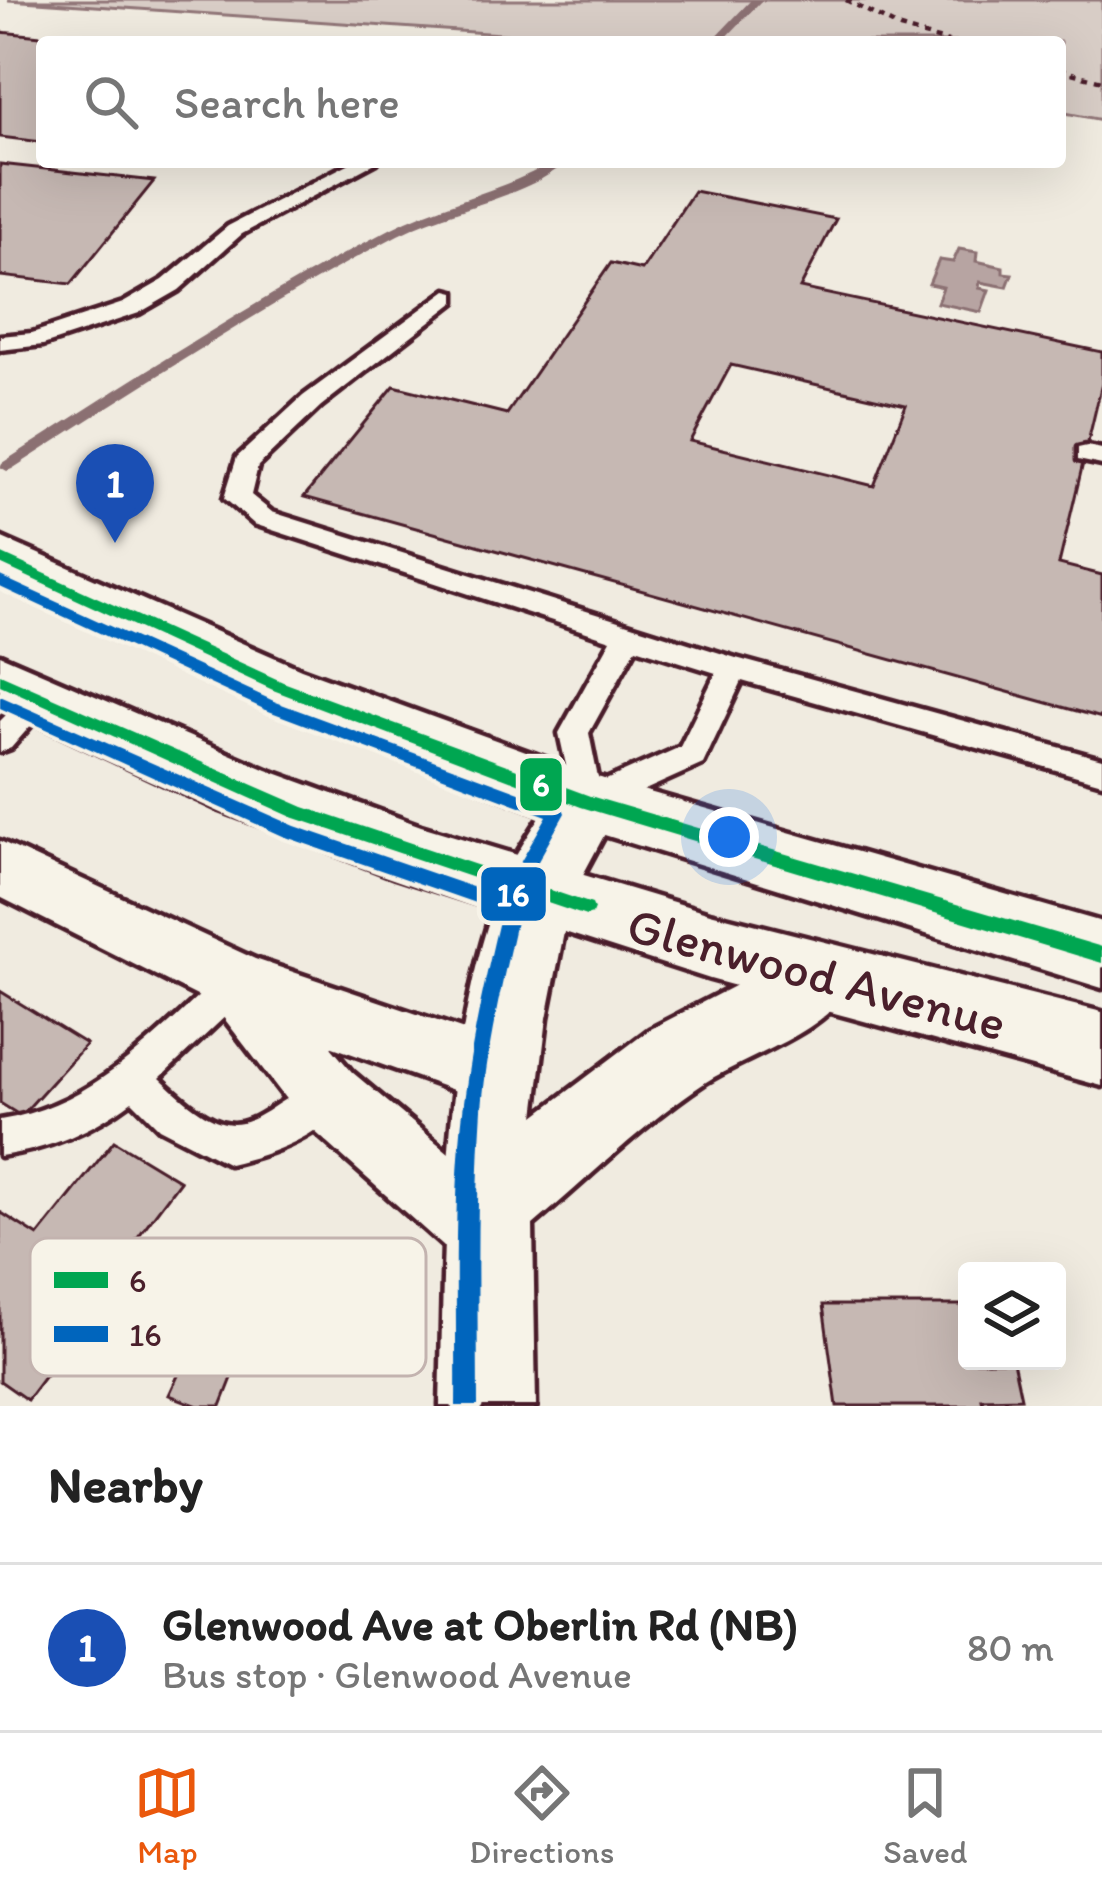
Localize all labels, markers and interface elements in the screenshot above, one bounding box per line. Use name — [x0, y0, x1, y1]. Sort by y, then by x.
search box — [36, 36, 1066, 168]
icon: search — [78, 69, 144, 135]
text: Search here — [174, 75, 400, 129]
pin: 1 — [76, 444, 154, 543]
line badge: 6 — [518, 756, 564, 813]
text: 6 — [532, 765, 550, 804]
your location — [699, 807, 759, 867]
line badge: 16 — [479, 865, 548, 923]
text: 16 — [497, 875, 529, 914]
street label: Glenwood Avenue — [621, 894, 1013, 1053]
legend — [30, 1238, 426, 1376]
text: 6 — [129, 1261, 146, 1300]
map controls — [958, 1262, 1066, 1370]
button: layers — [958, 1262, 1066, 1370]
text: 16 — [129, 1315, 162, 1354]
text: Nearby — [48, 1454, 203, 1515]
text: Glenwood Ave at Oberlin Rd (NB) — [162, 1597, 798, 1651]
text: 1 — [78, 1624, 96, 1671]
text: 80 m — [967, 1624, 1054, 1671]
text: Bus stop · Glenwood Avenue — [162, 1651, 632, 1698]
tab: Map — [134, 1760, 200, 1871]
tab: Directions — [469, 1760, 614, 1871]
tab: Saved — [883, 1760, 968, 1871]

